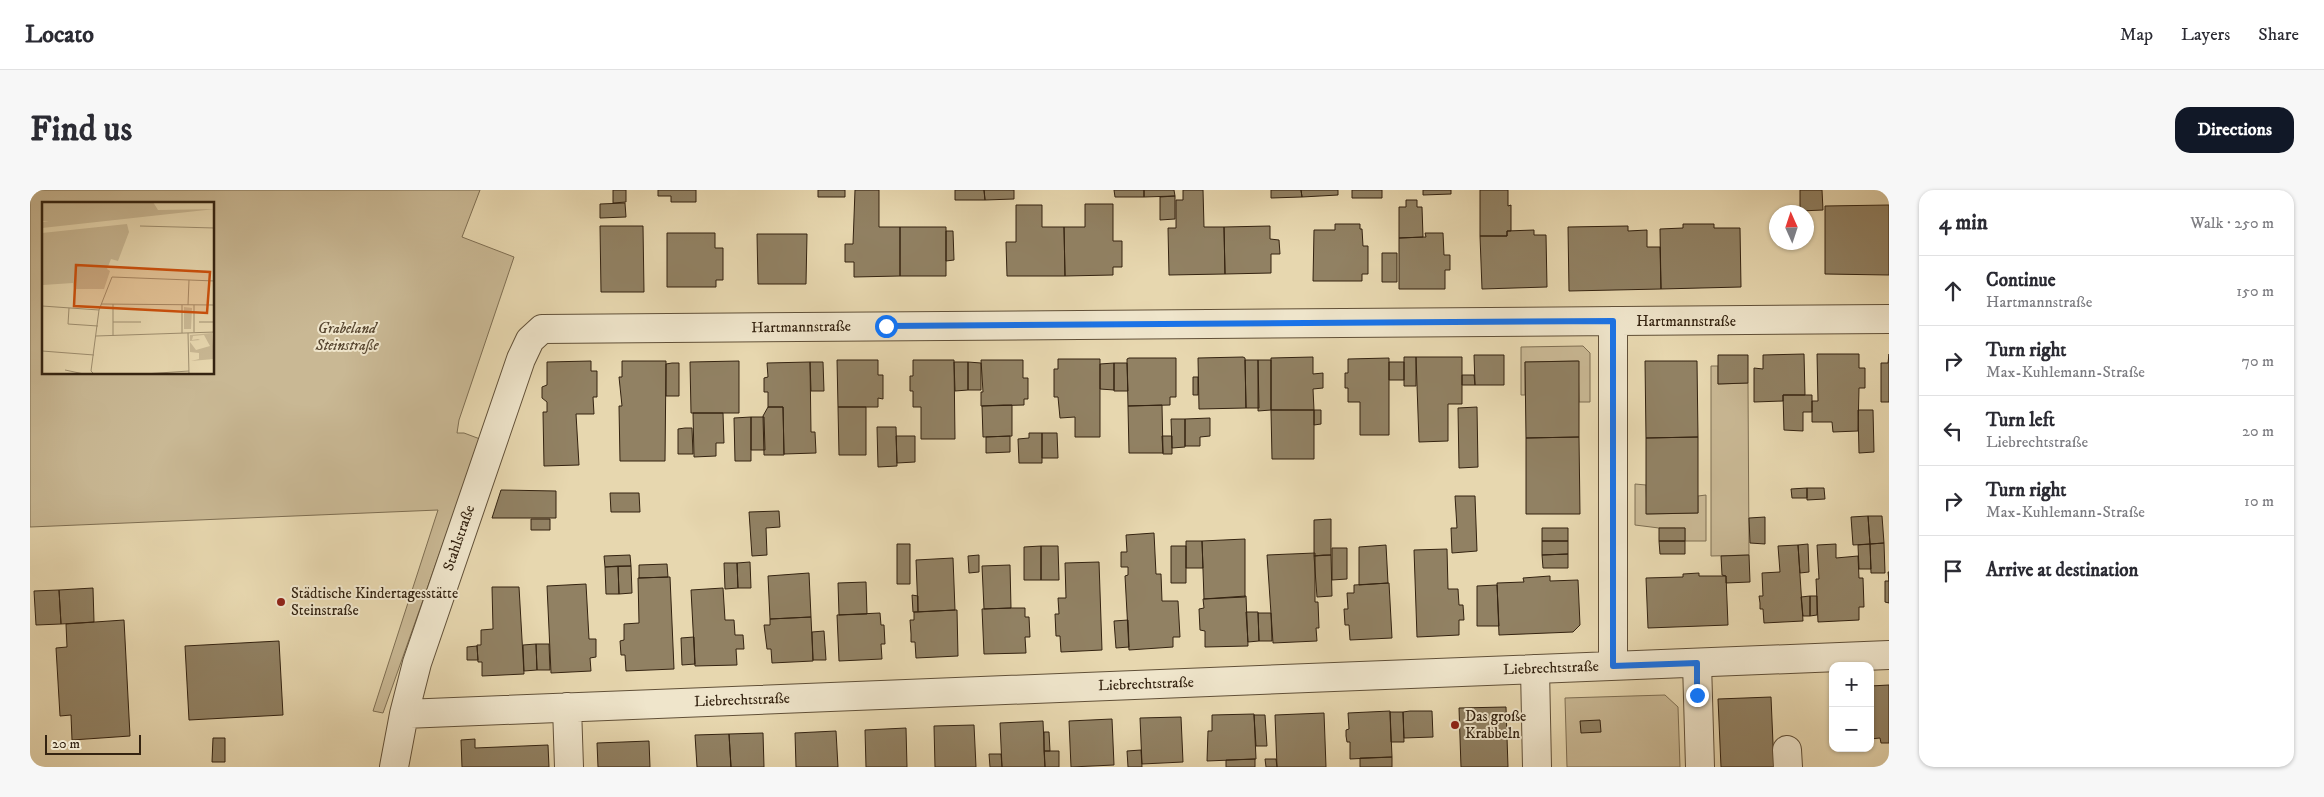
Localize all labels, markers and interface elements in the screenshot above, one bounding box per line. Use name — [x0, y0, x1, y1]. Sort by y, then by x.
text: Locato — [25, 20, 94, 50]
text: Map — [2120, 24, 2153, 46]
text: Layers — [2181, 24, 2230, 46]
text: Share — [2258, 24, 2299, 46]
button: Directions — [2175, 107, 2294, 153]
text: Find us — [30, 108, 132, 152]
inset map — [42, 202, 215, 375]
north arrow — [1769, 205, 1814, 250]
text: 4 min — [1939, 210, 1988, 236]
text: Walk · 250 m — [2190, 213, 2274, 233]
text: Continue — [1986, 269, 2056, 292]
icon: ahead — [1939, 277, 1967, 305]
text: 150 m — [2236, 281, 2274, 301]
text: Hartmannstraße — [1986, 292, 2092, 312]
street label: Hartmannstraße — [1636, 312, 1736, 331]
route start — [875, 315, 898, 338]
street label: Hartmannstraße — [751, 317, 851, 337]
park label: Grabeland Steinstraße — [314, 319, 379, 355]
text: Turn right — [1986, 339, 2066, 362]
icon: right — [1939, 347, 1967, 375]
text: 70 m — [2242, 351, 2274, 371]
text: Max-Kuhlemann-Straße — [1986, 362, 2145, 382]
text: Turn left — [1986, 409, 2055, 432]
icon: left — [1939, 417, 1967, 445]
text: 20 m — [2242, 421, 2274, 441]
text: Liebrechtstraße — [1986, 432, 2088, 452]
text: Turn right — [1986, 479, 2066, 502]
icon: right — [1939, 487, 1967, 515]
text: 10 m — [2244, 491, 2274, 511]
text: Max-Kuhlemann-Straße — [1986, 502, 2145, 522]
street label: Stahlstraße — [439, 503, 479, 573]
icon: arrive — [1939, 557, 1967, 585]
text: Arrive at destination — [1986, 559, 2138, 582]
place label: Städtische Kindertagesstätte Steinstraße — [291, 584, 458, 620]
marker: Städtische Kindertagesstätte Steinstraße — [275, 596, 287, 608]
street label: Liebrechtstraße — [1503, 657, 1599, 679]
map controls — [1829, 662, 1874, 752]
button: + — [1829, 662, 1874, 707]
street label: Liebrechtstraße — [1098, 673, 1194, 695]
route end — [1686, 684, 1709, 707]
street label: Liebrechtstraße — [694, 689, 790, 711]
place label: Das große Krabbeln — [1465, 707, 1526, 743]
button: − — [1829, 707, 1874, 752]
marker: Das große Krabbeln — [1449, 719, 1461, 731]
scale bar — [45, 732, 141, 755]
text: 20 m — [52, 735, 80, 753]

